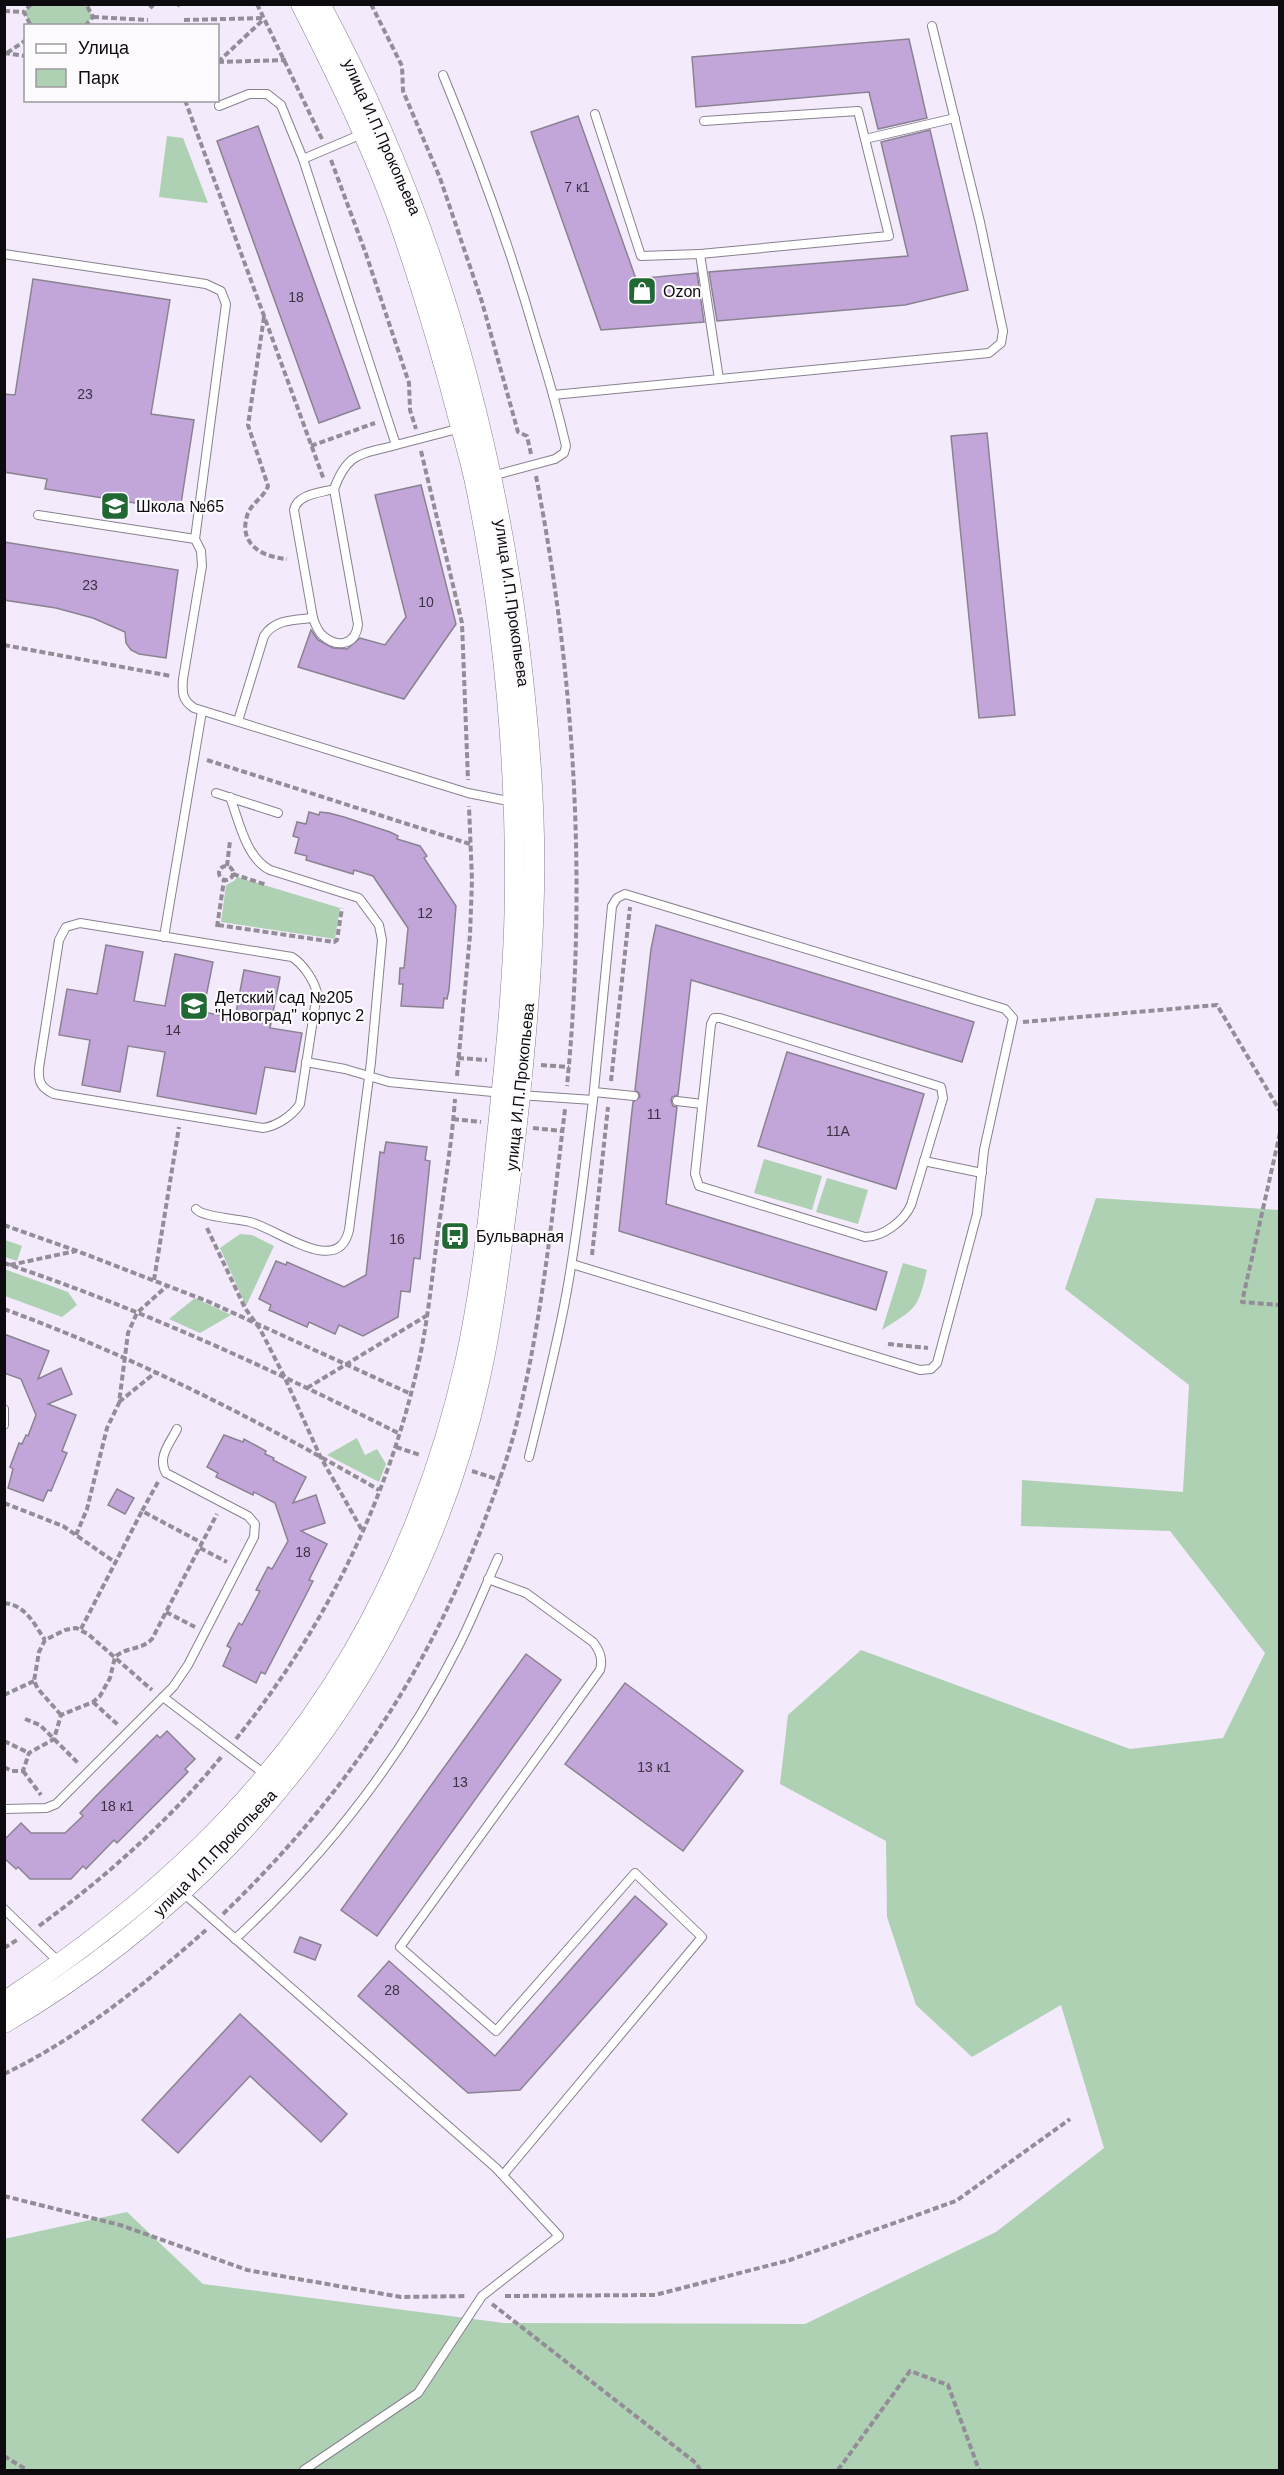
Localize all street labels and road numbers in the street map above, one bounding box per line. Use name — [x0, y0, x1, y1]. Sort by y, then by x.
street label: улица И.П.Прокопьева — [340, 56, 424, 218]
street label: улица И.П.Прокопьева — [492, 518, 532, 688]
street label: улица И.П.Прокопьева — [503, 1002, 537, 1172]
street label: улица И.П.Прокопьева — [150, 1786, 280, 1920]

